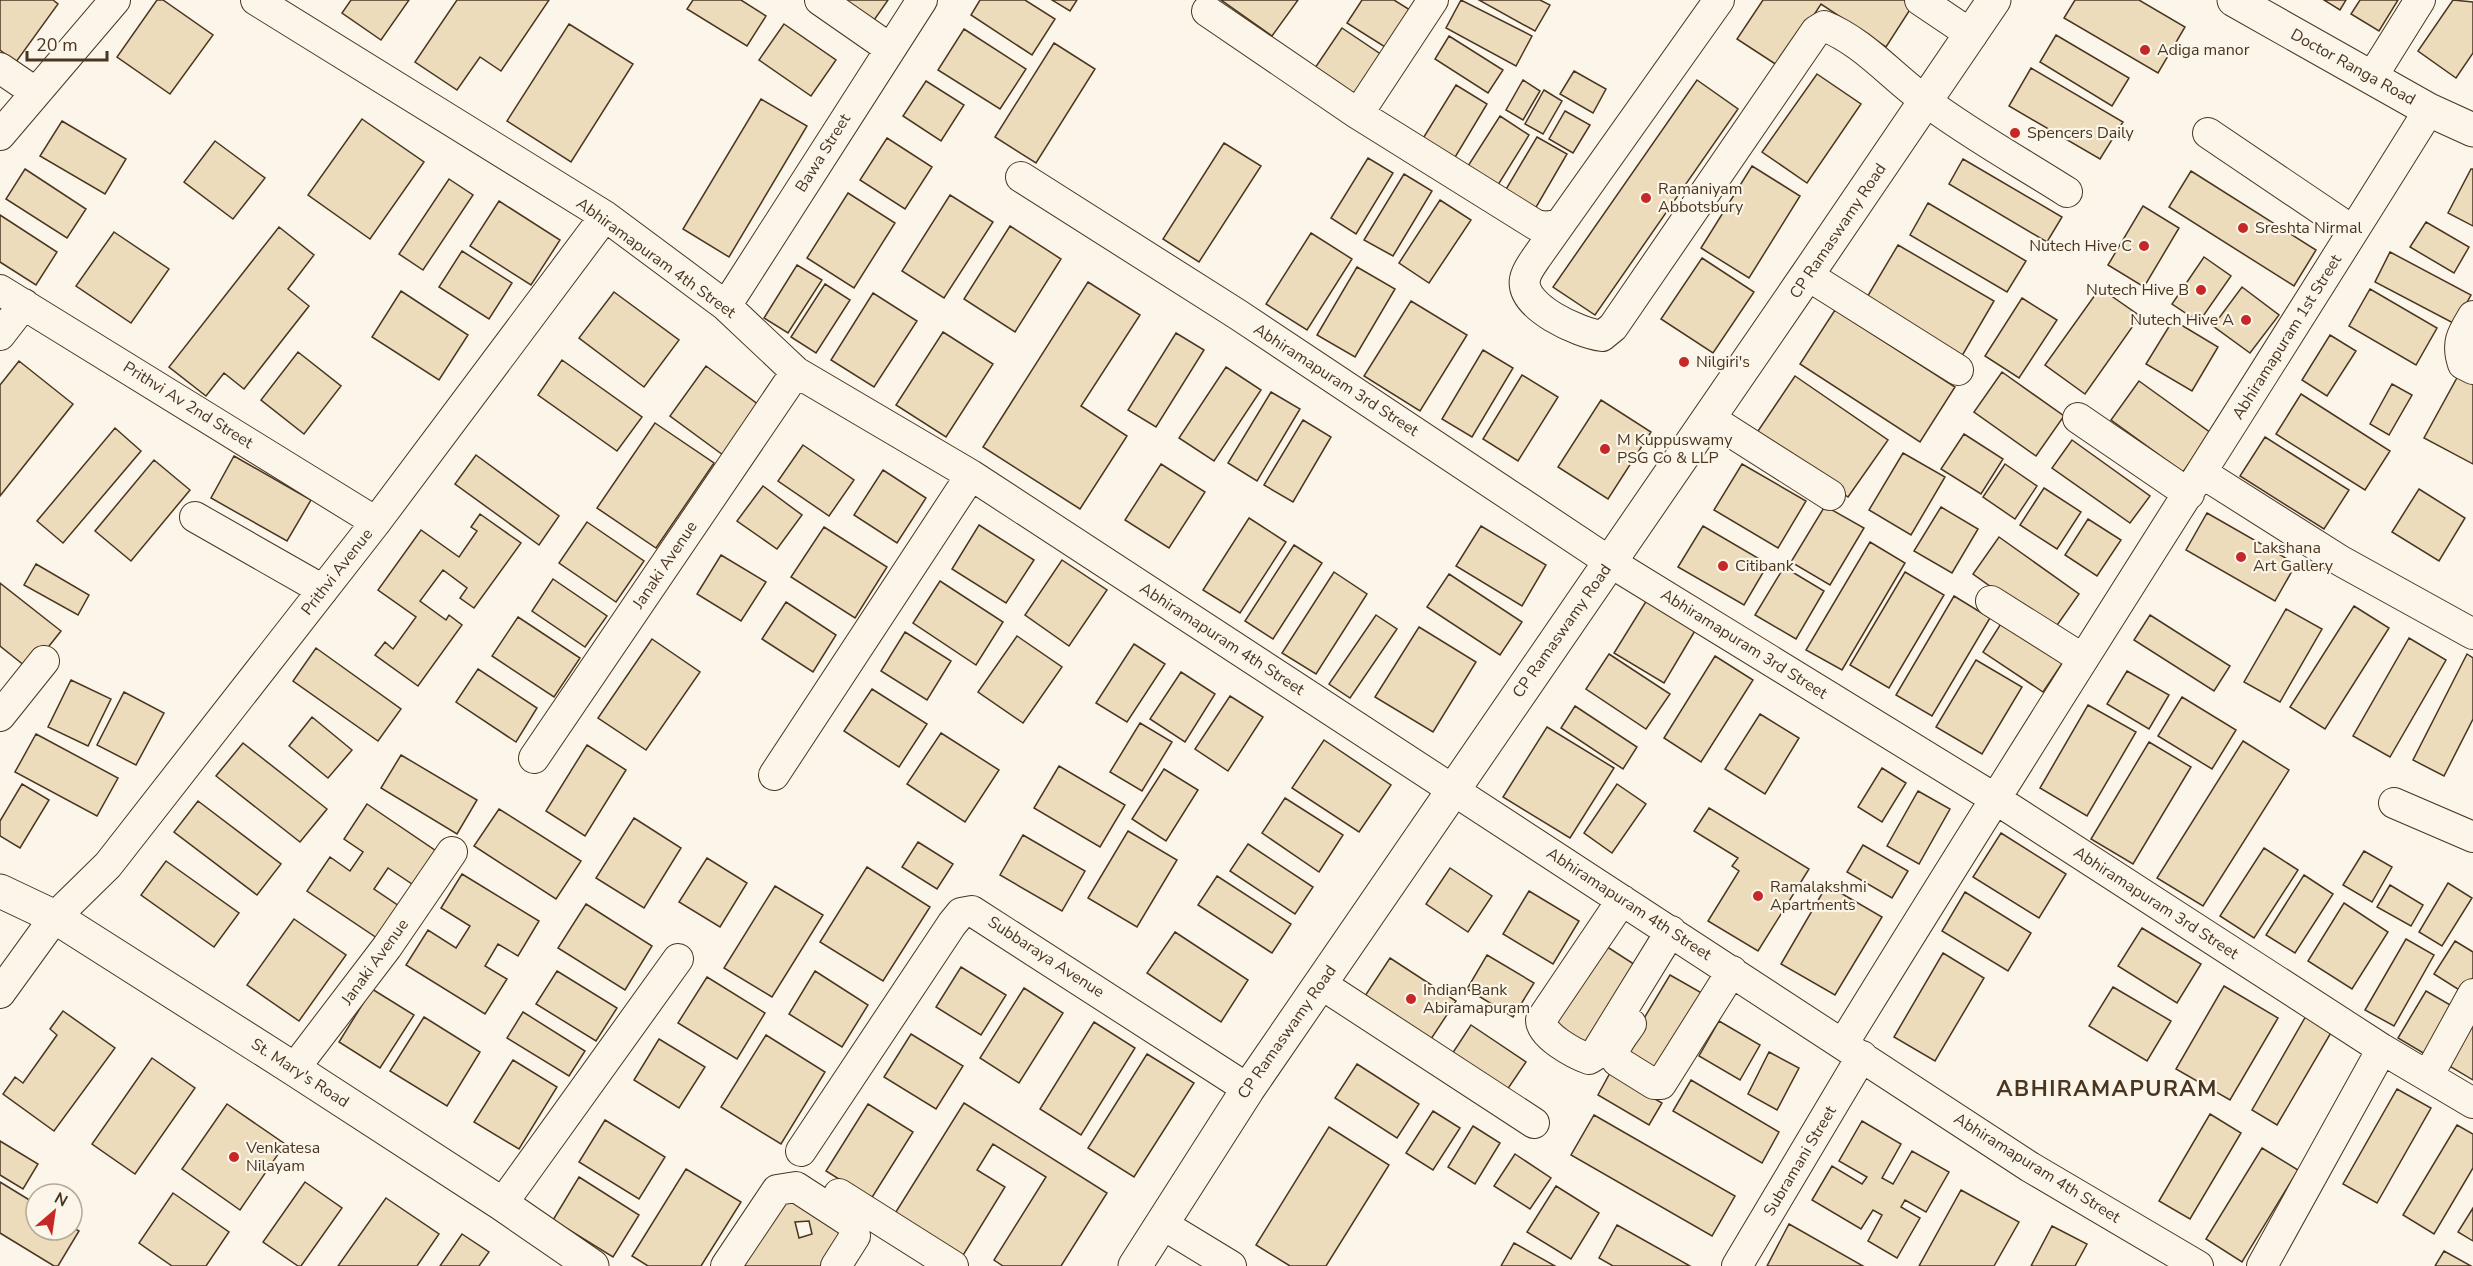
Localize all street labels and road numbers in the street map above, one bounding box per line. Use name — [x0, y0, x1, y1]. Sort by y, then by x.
street label: Doctor Ranga Road — [2286, 23, 2420, 111]
street label: Bawa Street — [790, 109, 856, 196]
street label: CP Ramaswamy Road — [1784, 159, 1892, 303]
street label: Abhiramapuram 4th Street — [572, 193, 741, 324]
street label: Abhiramapuram 1st Street — [2227, 250, 2347, 424]
street label: Abhiramapuram 3rd Street — [1249, 318, 1423, 442]
street label: Prithvi Av 2nd Street — [119, 356, 258, 454]
street label: Janaki Avenue — [627, 517, 703, 614]
street label: Prithvi Avenue — [296, 524, 378, 620]
street label: CP Ramaswamy Road — [1507, 560, 1617, 702]
street label: Abhiramapuram 4th Street — [1135, 577, 1309, 701]
street label: Abhiramapuram 3rd Street — [1656, 584, 1832, 705]
street label: Abhiramapuram 3rd Street — [2069, 841, 2243, 965]
street label: Abhiramapuram 4th Street — [1542, 842, 1716, 966]
street label: Subbaraya Avenue — [983, 911, 1109, 1003]
street label: Janaki Avenue — [336, 914, 414, 1010]
street label: CP Ramaswamy Road — [1232, 961, 1342, 1103]
street label: St. Mary's Road — [247, 1033, 353, 1113]
street label: Subramani Street — [1758, 1101, 1842, 1220]
street label: Abhiramapuram 4th Street — [1950, 1108, 2125, 1229]

